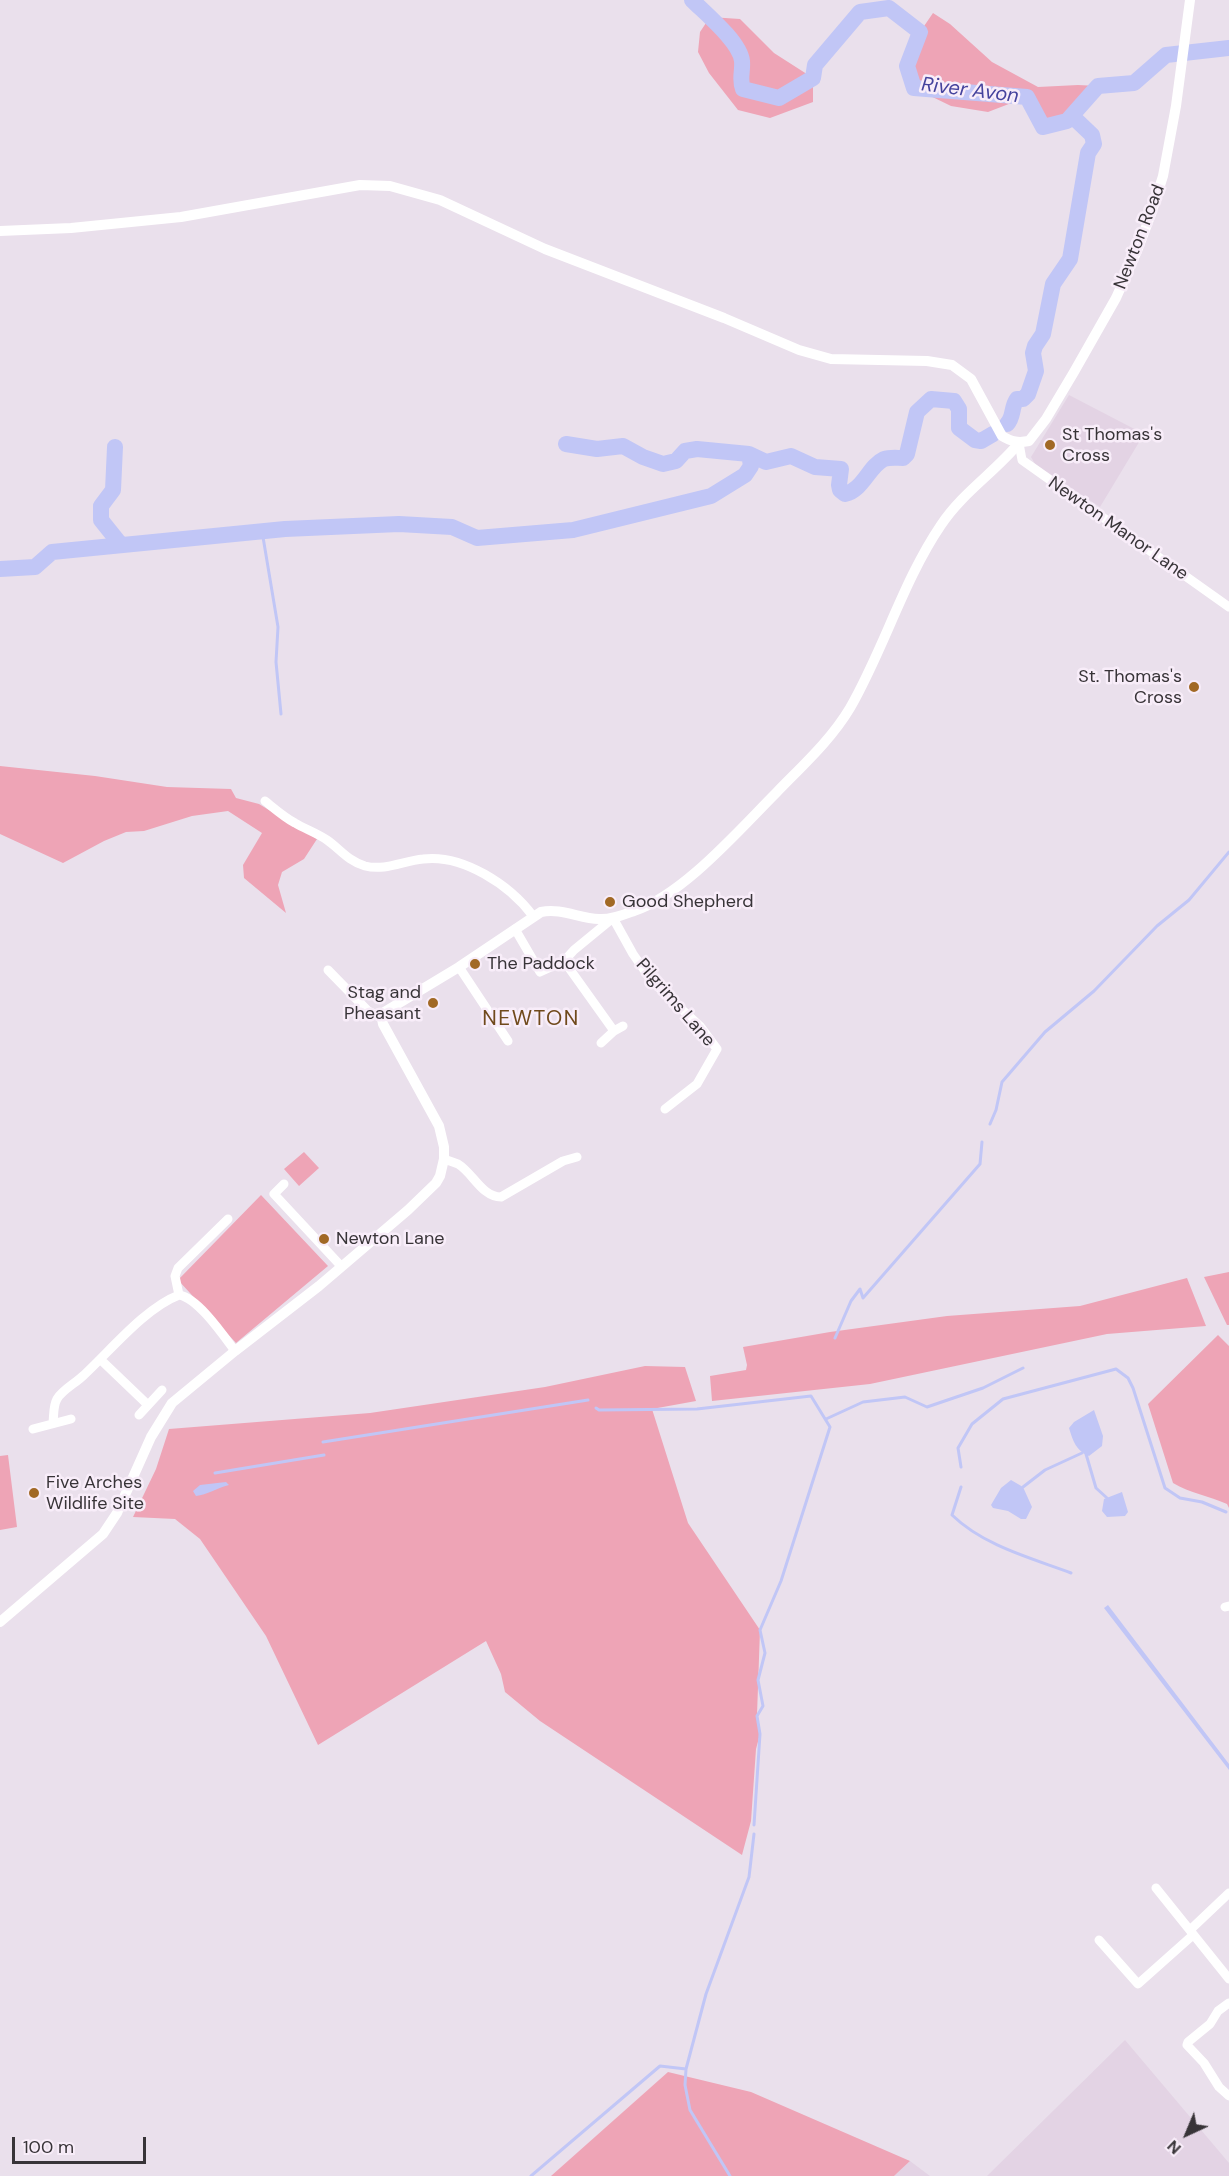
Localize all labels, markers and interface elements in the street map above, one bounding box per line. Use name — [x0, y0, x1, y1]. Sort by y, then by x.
water label: River Avon — [920, 73, 1020, 109]
street label: Newton Road — [1110, 182, 1170, 292]
place label: St Thomas's Cross — [1062, 424, 1162, 466]
marker: St Thomas's Cross — [1043, 438, 1057, 452]
street label: Newton Manor Lane — [1044, 473, 1192, 585]
place label: St. Thomas's Cross — [1078, 666, 1182, 708]
marker: St. Thomas's Cross — [1187, 680, 1201, 694]
place label: Good Shepherd — [622, 891, 754, 913]
marker: Good Shepherd — [603, 895, 617, 909]
place label: The Paddock — [487, 953, 595, 975]
street label: Pilgrims Lane — [631, 955, 719, 1051]
marker: The Paddock — [468, 957, 482, 971]
place label: Stag and Pheasant — [344, 982, 421, 1024]
marker: Stag and Pheasant — [426, 996, 440, 1010]
district label: NEWTON — [482, 1006, 580, 1032]
place label: Newton Lane — [336, 1228, 444, 1250]
marker: Newton Lane — [317, 1232, 331, 1246]
place label: Five Arches Wildlife Site — [46, 1472, 144, 1514]
marker: Five Arches Wildlife Site — [27, 1486, 41, 1500]
north arrow — [1157, 2104, 1217, 2164]
scale bar — [15, 2125, 148, 2163]
text: 100 m — [23, 2135, 74, 2159]
text: N — [1163, 2136, 1186, 2159]

